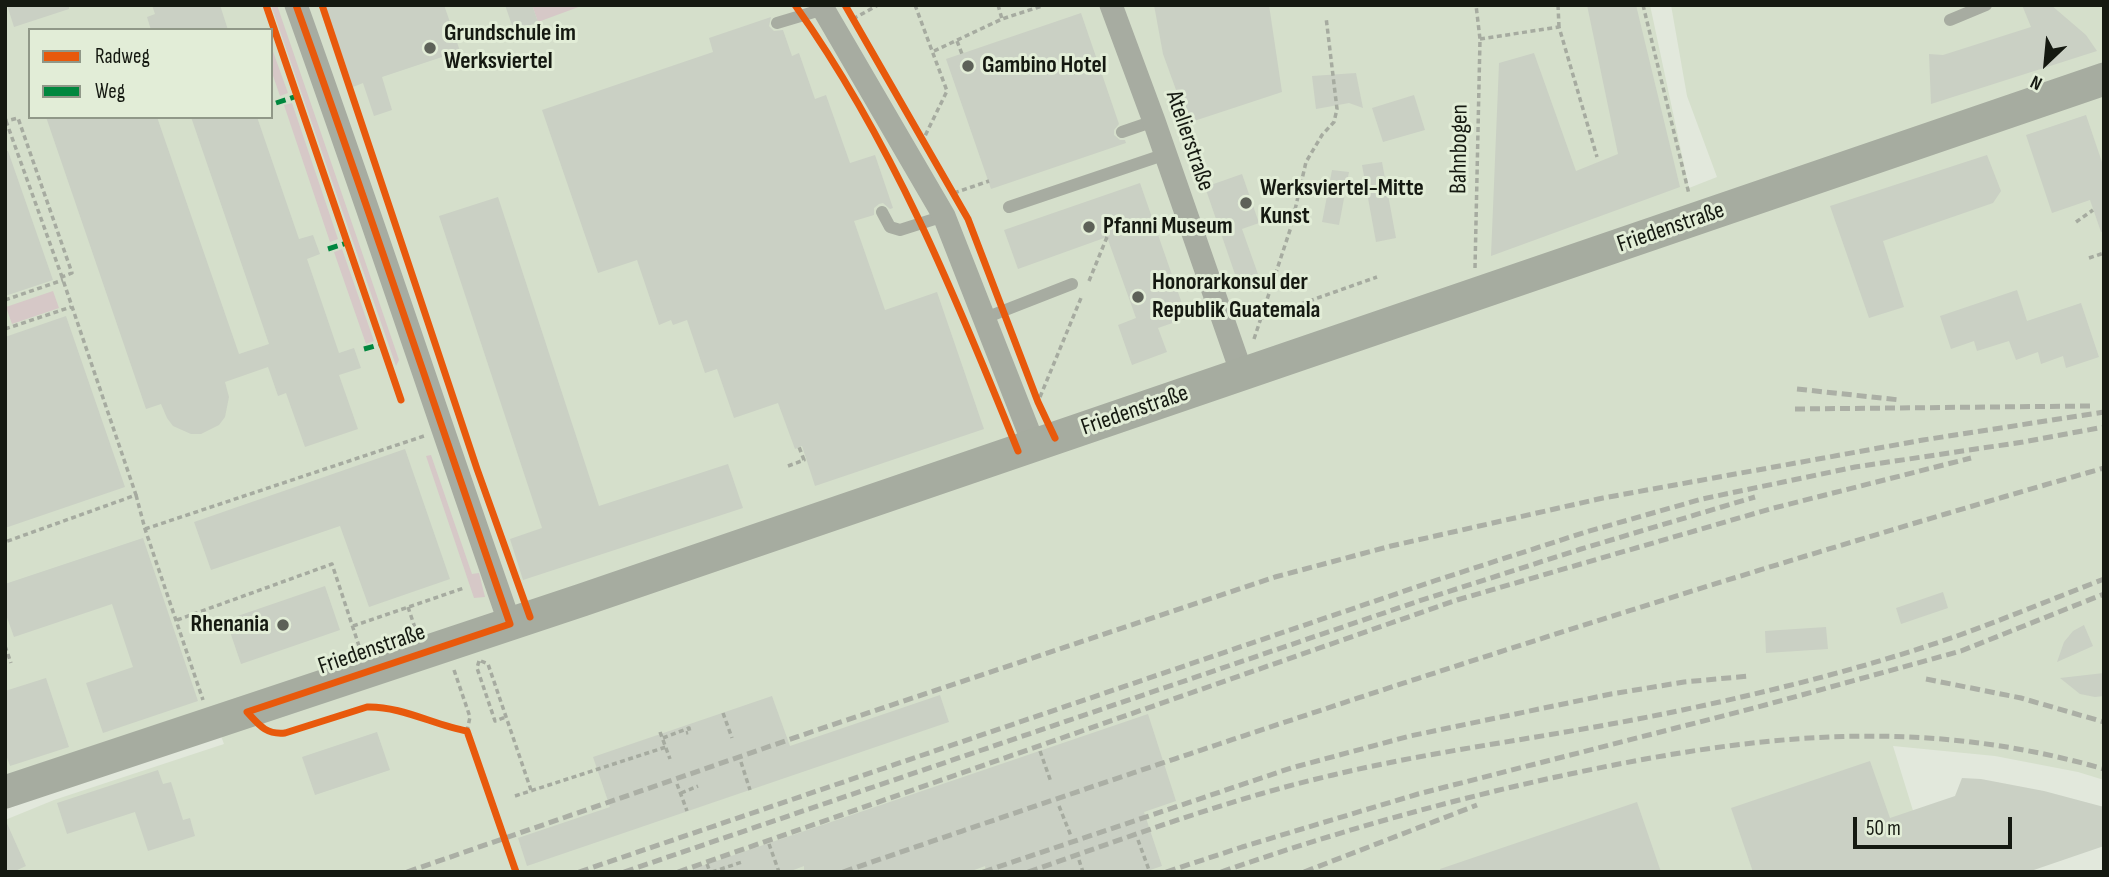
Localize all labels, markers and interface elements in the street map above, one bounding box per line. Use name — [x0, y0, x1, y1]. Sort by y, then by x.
place label: Grundschule im Werksviertel — [444, 20, 576, 76]
legend — [28, 28, 273, 119]
north arrow — [2011, 28, 2081, 98]
marker: Grundschule im Werksviertel — [422, 40, 438, 56]
text: Radweg — [95, 44, 150, 69]
place label: Gambino Hotel — [982, 52, 1107, 80]
marker: Gambino Hotel — [960, 58, 976, 74]
text: N — [2027, 70, 2046, 95]
text: Weg — [95, 79, 125, 104]
street label: Atelierstraße — [1158, 87, 1220, 195]
street label: Bahnbogen — [1445, 104, 1475, 194]
place label: Werksviertel-Mitte Kunst — [1260, 175, 1424, 231]
marker: Werksviertel-Mitte Kunst — [1238, 195, 1254, 211]
street label: Friedenstraße — [1614, 196, 1728, 260]
place label: Pfanni Museum — [1103, 213, 1233, 241]
marker: Pfanni Museum — [1081, 219, 1097, 235]
place label: Honorarkonsul der Republik Guatemala — [1152, 269, 1320, 325]
marker: Honorarkonsul der Republik Guatemala — [1130, 289, 1146, 305]
street label: Friedenstraße — [1078, 379, 1192, 443]
place label: Rhenania — [190, 611, 269, 639]
marker: Rhenania — [275, 617, 291, 633]
street label: Friedenstraße — [315, 618, 429, 682]
scale bar — [1857, 804, 2016, 848]
text: 50 m — [1866, 816, 1901, 841]

